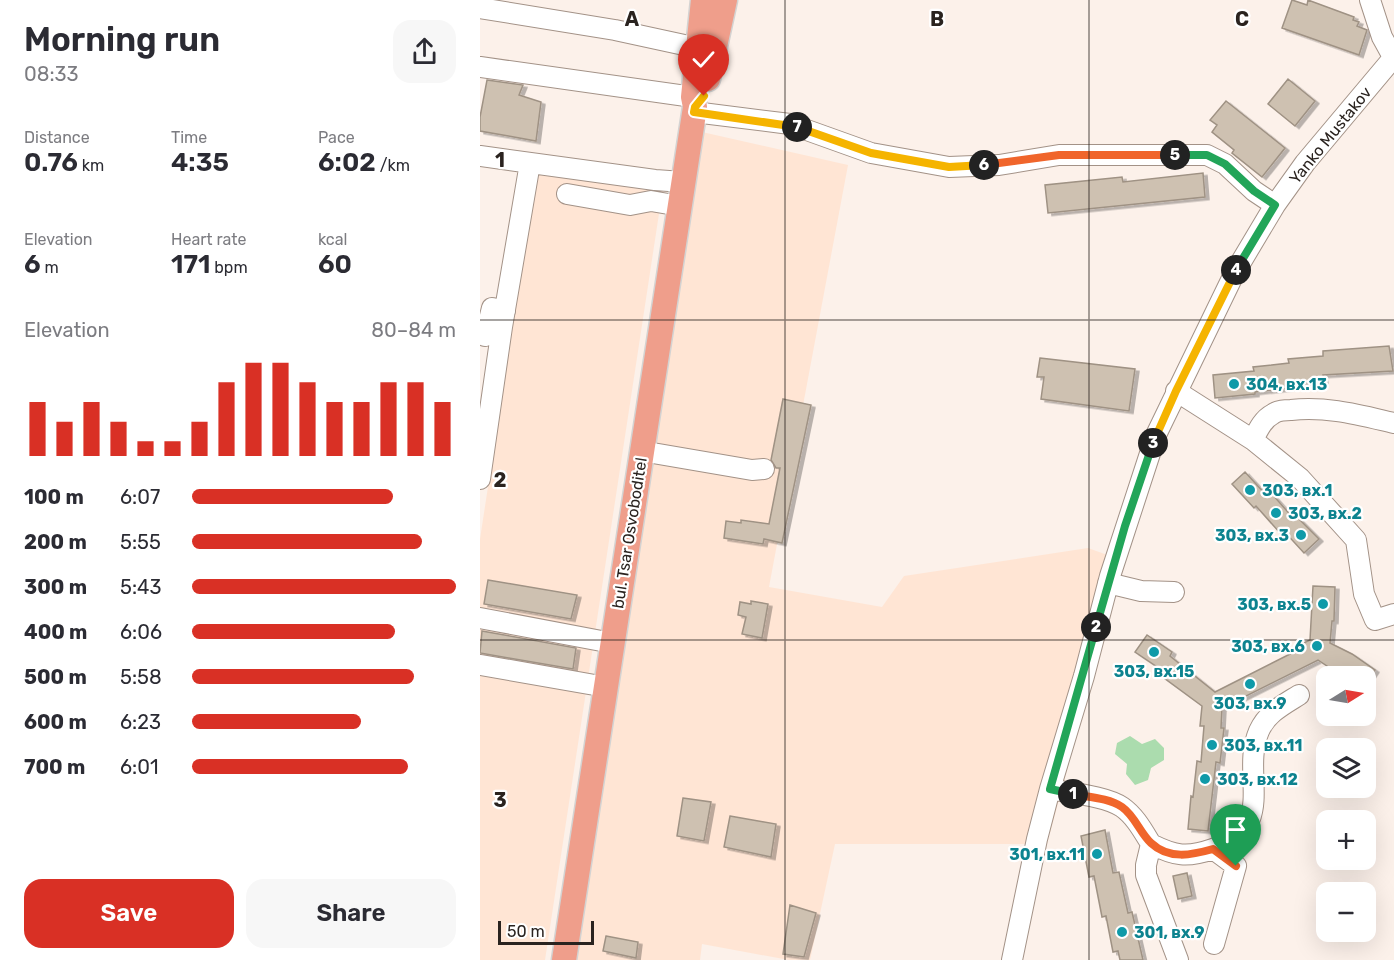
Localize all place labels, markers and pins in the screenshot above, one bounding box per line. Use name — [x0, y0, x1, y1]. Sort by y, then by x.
pin — [678, 34, 729, 96]
pin: 7 — [782, 112, 812, 142]
pin: 5 — [1160, 140, 1190, 170]
pin: 6 — [969, 150, 999, 180]
pin: 4 — [1221, 255, 1251, 285]
place label: 304, вх.13 — [1246, 375, 1327, 394]
marker: 304, вх.13 — [1227, 377, 1241, 391]
pin: 3 — [1138, 428, 1168, 458]
place label: 303, вх.1 — [1262, 481, 1332, 500]
marker: 303, вх.1 — [1243, 483, 1257, 497]
place label: 303, вх.2 — [1288, 504, 1362, 523]
marker: 303, вх.2 — [1269, 506, 1283, 520]
place label: 303, вх.3 — [1215, 526, 1289, 545]
marker: 303, вх.3 — [1294, 528, 1308, 542]
place label: 303, вх.5 — [1237, 595, 1311, 614]
marker: 303, вх.5 — [1316, 597, 1330, 611]
pin: 2 — [1081, 612, 1111, 642]
place label: 303, вх.6 — [1231, 637, 1305, 656]
marker: 303, вх.6 — [1310, 639, 1324, 653]
marker: 303, вх.15 — [1147, 645, 1161, 659]
place label: 303, вх.15 — [1114, 662, 1194, 681]
marker: 303, вх.9 — [1243, 677, 1257, 691]
place label: 303, вх.9 — [1213, 694, 1287, 713]
place label: 303, вх.11 — [1224, 736, 1302, 755]
marker: 303, вх.11 — [1205, 738, 1219, 752]
place label: 303, вх.12 — [1217, 770, 1298, 789]
marker: 303, вх.12 — [1198, 772, 1212, 786]
pin: 1 — [1058, 779, 1088, 809]
pin — [1210, 804, 1261, 866]
place label: 301, вх.11 — [1009, 845, 1085, 864]
marker: 301, вх.11 — [1090, 847, 1104, 861]
place label: 301, вх.9 — [1134, 923, 1205, 942]
marker: 301, вх.9 — [1115, 925, 1129, 939]

